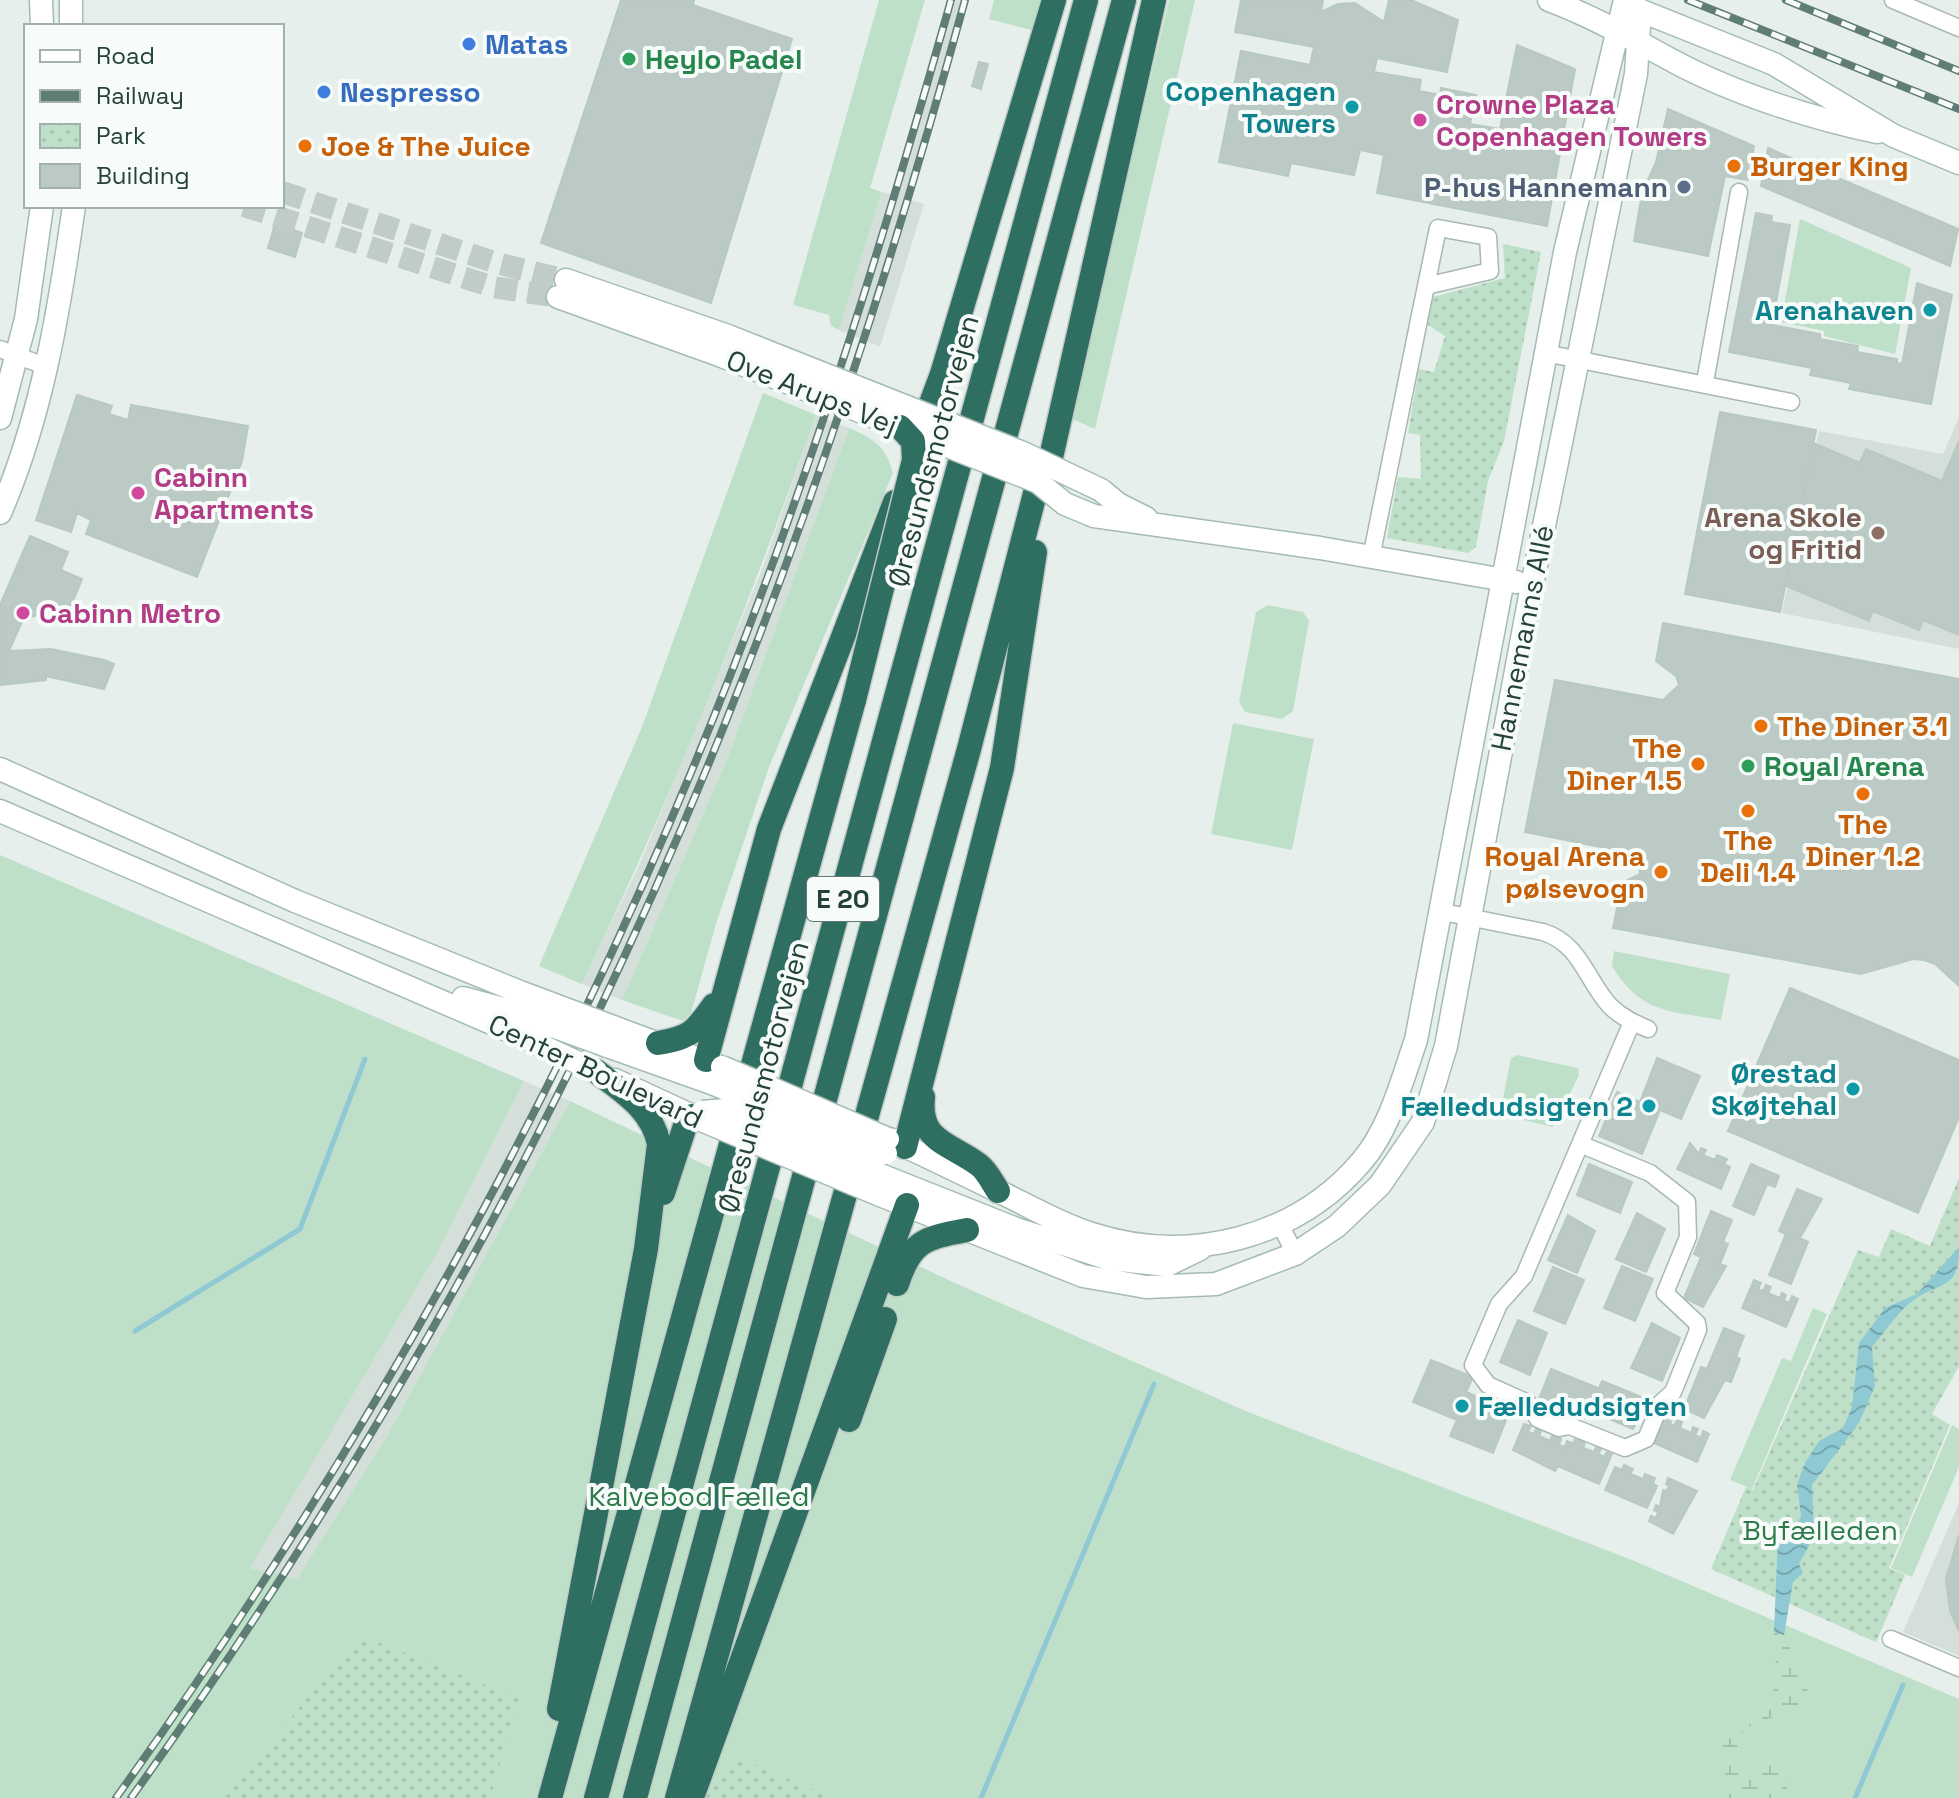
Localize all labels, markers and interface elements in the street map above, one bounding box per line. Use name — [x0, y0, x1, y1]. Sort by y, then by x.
legend — [24, 24, 284, 208]
place label: Matas — [485, 26, 568, 62]
marker: Matas — [460, 35, 478, 53]
text: Road — [96, 40, 155, 71]
place label: Heylo Padel — [645, 41, 802, 77]
marker: Heylo Padel — [620, 50, 638, 68]
place label: Copenhagen Towers — [1165, 73, 1336, 141]
place label: Nespresso — [340, 74, 481, 110]
text: Railway — [96, 80, 184, 111]
marker: Nespresso — [315, 83, 333, 101]
place label: Crowne Plaza Copenhagen Towers — [1436, 86, 1708, 154]
marker: Copenhagen Towers — [1343, 98, 1361, 116]
marker: Crowne Plaza Copenhagen Towers — [1411, 111, 1429, 129]
text: Park — [96, 120, 146, 151]
place label: Joe & The Juice — [321, 128, 531, 164]
marker: Joe & The Juice — [296, 137, 314, 155]
place label: Burger King — [1750, 148, 1909, 184]
marker: Burger King — [1725, 157, 1743, 175]
text: Building — [96, 160, 190, 191]
place label: P-hus Hannemann — [1424, 169, 1668, 205]
marker: P-hus Hannemann — [1675, 178, 1693, 196]
place label: Arenahaven — [1755, 292, 1914, 328]
marker: Arenahaven — [1921, 301, 1939, 319]
street label: Øresundsmotorvejen — [879, 311, 987, 591]
street label: Ove Arups Vej — [721, 341, 903, 443]
place label: Cabinn Apartments — [154, 459, 314, 527]
marker: Cabinn Apartments — [129, 484, 147, 502]
place label: Arena Skole og Fritid — [1704, 499, 1862, 567]
street label: Hannemanns Allé — [1482, 522, 1562, 754]
marker: Arena Skole og Fritid — [1869, 524, 1887, 542]
place label: Cabinn Metro — [39, 595, 221, 631]
marker: Cabinn Metro — [14, 604, 32, 622]
place label: The Diner 3.1 — [1777, 708, 1948, 744]
marker: The Diner 3.1 — [1752, 717, 1770, 735]
place label: The Diner 1.5 — [1566, 730, 1682, 798]
place label: Royal Arena — [1764, 748, 1924, 784]
marker: The Diner 1.5 — [1689, 755, 1707, 773]
marker: Royal Arena — [1739, 757, 1757, 775]
marker: The Diner 1.2 — [1854, 785, 1872, 803]
marker: The Deli 1.4 — [1739, 802, 1757, 820]
place label: The Diner 1.2 — [1805, 806, 1921, 874]
place label: The Deli 1.4 — [1700, 822, 1796, 890]
place label: Royal Arena pølsevogn — [1485, 838, 1645, 906]
marker: Royal Arena pølsevogn — [1652, 863, 1670, 881]
road number: E 20 — [807, 877, 879, 921]
street label: Øresundsmotorvejen — [709, 937, 817, 1217]
street label: Center Boulevard — [483, 1006, 709, 1136]
place label: Ørestad Skøjtehal — [1711, 1055, 1837, 1123]
marker: Ørestad Skøjtehal — [1844, 1080, 1862, 1098]
place label: Fælledudsigten 2 — [1400, 1088, 1633, 1124]
marker: Fælledudsigten 2 — [1640, 1097, 1658, 1115]
place label: Fælledudsigten — [1478, 1388, 1687, 1424]
marker: Fælledudsigten — [1453, 1397, 1471, 1415]
park label: Kalvebod Fælled — [589, 1478, 809, 1514]
park label: Byfælleden — [1742, 1512, 1898, 1548]

